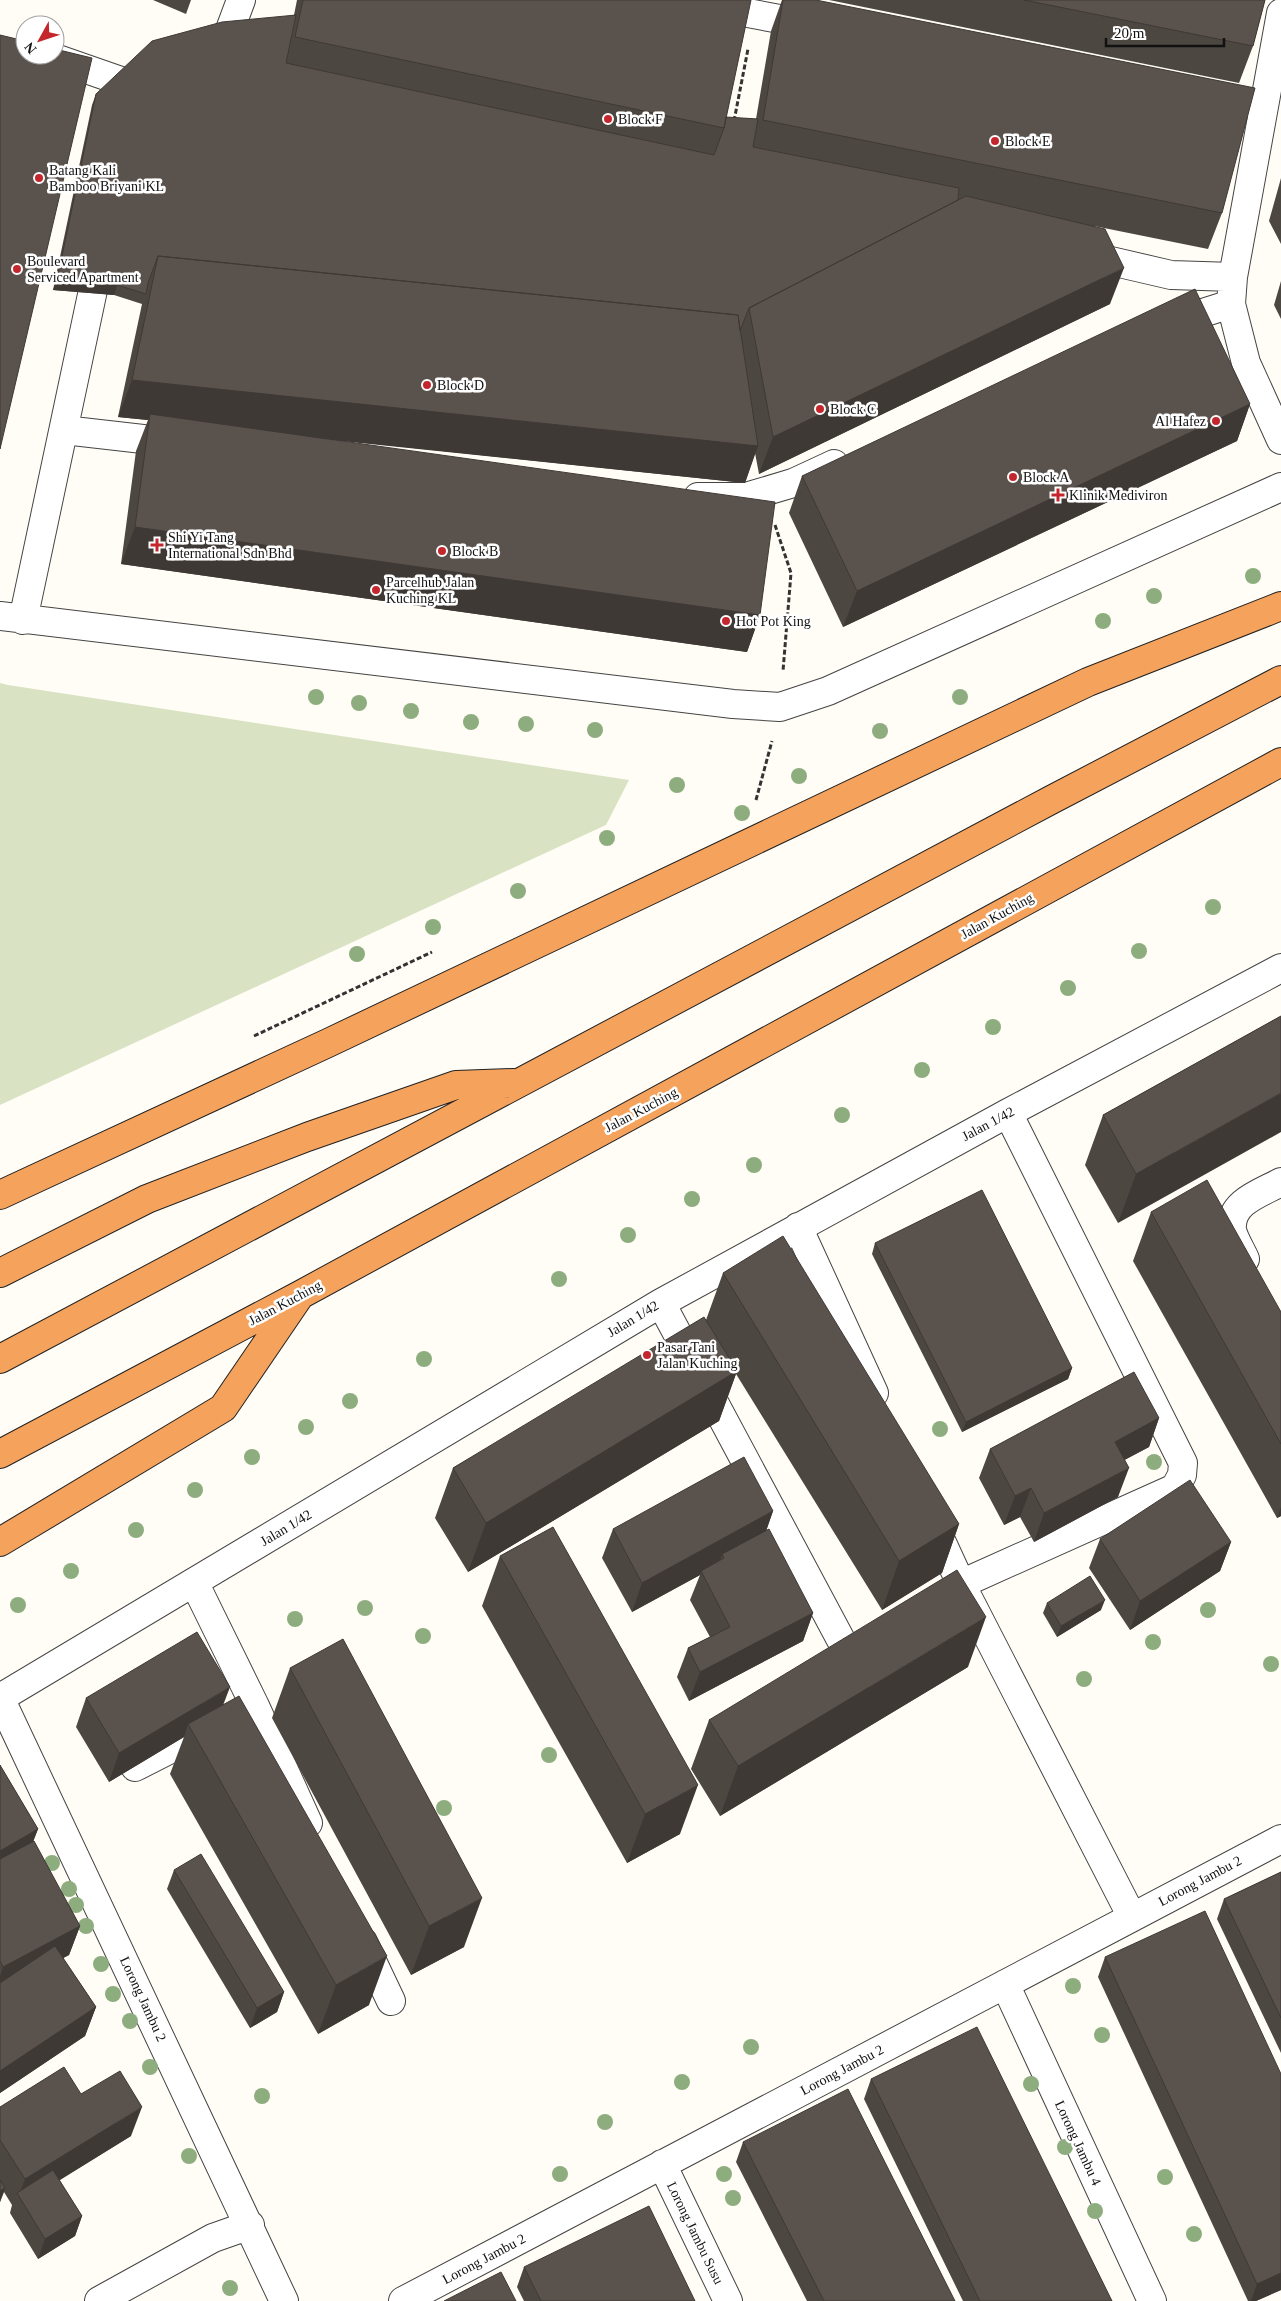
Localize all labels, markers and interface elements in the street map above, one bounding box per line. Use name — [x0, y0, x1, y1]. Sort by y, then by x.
north arrow — [15, 15, 65, 65]
scale bar — [1106, 15, 1224, 47]
text: 20 m — [1114, 25, 1145, 41]
text: N — [21, 39, 39, 57]
place label: Block F — [618, 112, 663, 127]
marker: Block F — [602, 113, 614, 125]
place label: Block E — [1005, 134, 1051, 149]
marker: Block E — [989, 135, 1001, 147]
place label: Batang Kali Bamboo Briyani KL — [49, 163, 164, 194]
marker: Batang Kali Bamboo Briyani KL — [33, 172, 45, 184]
place label: Boulevard Serviced Apartment — [27, 254, 139, 285]
marker: Boulevard Serviced Apartment — [11, 263, 23, 275]
place label: Block D — [437, 378, 484, 393]
marker: Block D — [421, 379, 433, 391]
place label: Block C — [830, 402, 876, 417]
marker: Block C — [814, 403, 826, 415]
place label: Al Hafez — [1155, 414, 1206, 429]
marker: Al Hafez — [1210, 415, 1222, 427]
place label: Block A — [1023, 470, 1070, 485]
marker: Block A — [1007, 471, 1019, 483]
marker: Klinik Mediviron — [1051, 488, 1065, 502]
place label: Klinik Mediviron — [1069, 488, 1167, 503]
place label: Shi Yi Tang International Sdn Bhd — [168, 530, 292, 561]
marker: Shi Yi Tang International Sdn Bhd — [150, 538, 164, 552]
place label: Block B — [452, 544, 498, 559]
marker: Block B — [436, 545, 448, 557]
place label: Parcelhub Jalan Kuching KL — [386, 575, 474, 606]
marker: Parcelhub Jalan Kuching KL — [370, 584, 382, 596]
place label: Hot Pot King — [736, 614, 811, 629]
marker: Hot Pot King — [720, 615, 732, 627]
street label: Jalan Kuching — [958, 890, 1036, 942]
street label: Jalan Kuching — [602, 1084, 680, 1136]
street label: Jalan 1/42 — [959, 1104, 1017, 1144]
street label: Jalan Kuching — [246, 1277, 324, 1329]
street label: Jalan 1/42 — [605, 1298, 661, 1340]
place label: Pasar Tani Jalan Kuching — [657, 1340, 737, 1371]
marker: Pasar Tani Jalan Kuching — [641, 1349, 653, 1361]
street label: Jalan 1/42 — [258, 1507, 314, 1549]
street label: Lorong Jambu 2 — [1156, 1853, 1244, 1909]
street label: Lorong Jambu 2 — [117, 1954, 169, 2044]
street label: Lorong Jambu 2 — [798, 2042, 886, 2098]
street label: Lorong Jambu 4 — [1052, 2098, 1104, 2188]
street label: Lorong Jambu Susu — [664, 2179, 726, 2287]
street label: Lorong Jambu 2 — [440, 2231, 528, 2287]

